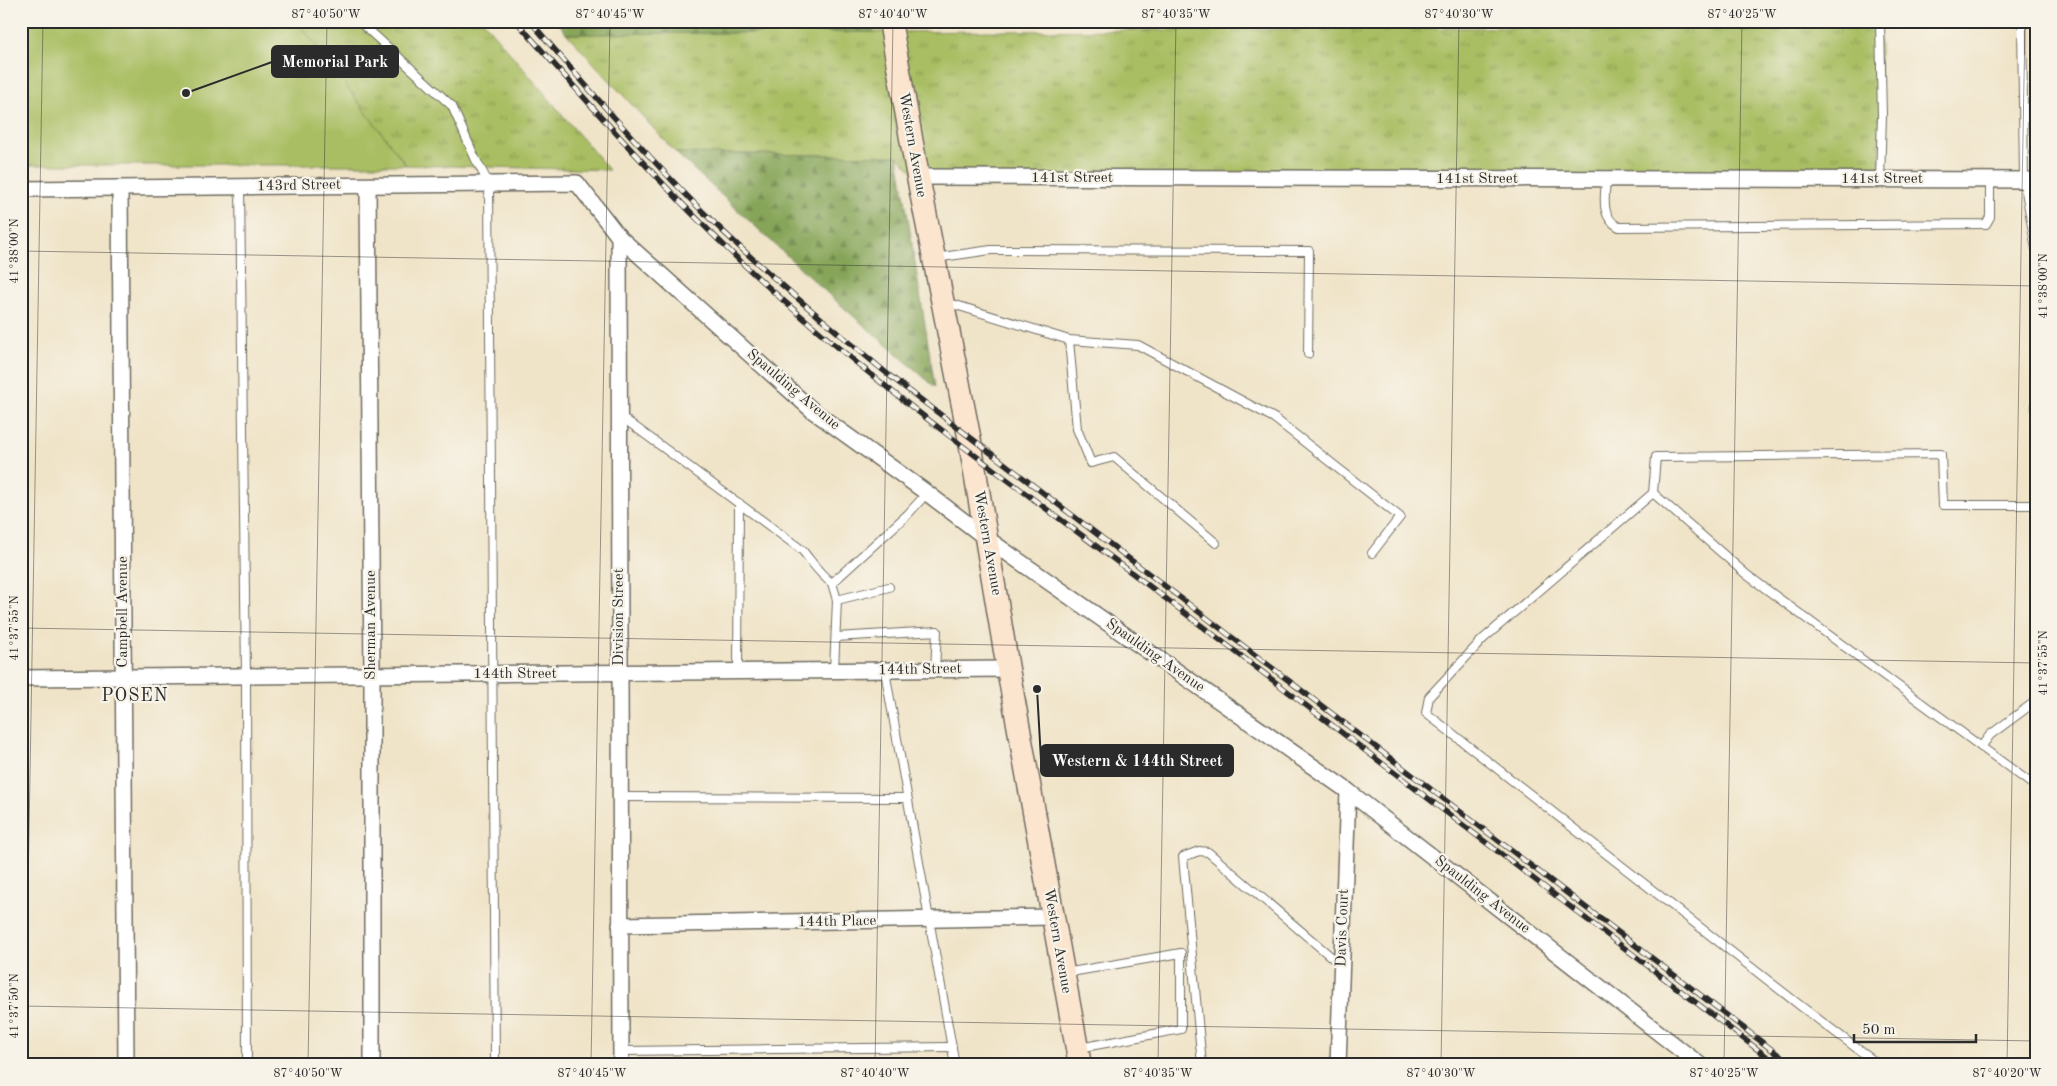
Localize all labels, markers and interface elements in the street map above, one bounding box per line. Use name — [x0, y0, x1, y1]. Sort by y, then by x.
text: 87°40'50"W — [291, 8, 361, 21]
text: 87°40'45"W — [575, 8, 645, 21]
text: 87°40'35"W — [1141, 8, 1211, 21]
text: 87°40'25"W — [1707, 8, 1777, 21]
text: 87°40'40"W — [858, 9, 928, 21]
text: 87°40'30"W — [1424, 9, 1494, 21]
callout: Memorial Park — [272, 46, 398, 77]
text: Memorial Park — [282, 55, 388, 71]
street label: Western Avenue — [895, 91, 929, 199]
street label: 141st Street — [1031, 171, 1113, 186]
street label: 141st Street — [1436, 172, 1518, 187]
street label: 141st Street — [1841, 172, 1923, 187]
street label: 143rd Street — [257, 178, 341, 194]
text: 41°38'00"N — [9, 218, 21, 284]
text: 41°38'00"N — [2038, 253, 2050, 319]
street label: Spaulding Avenue — [744, 347, 843, 433]
street label: Western Avenue — [970, 489, 1004, 597]
street label: Campbell Avenue — [116, 556, 131, 668]
street label: Division Street — [612, 568, 627, 666]
street label: Sherman Avenue — [364, 570, 379, 680]
text: 41°37'55"N — [8, 595, 21, 661]
street label: Spaulding Avenue — [1103, 616, 1207, 696]
text: 41°37'55"N — [2037, 630, 2050, 696]
street label: 144th Street — [878, 662, 962, 678]
street label: 144th Street — [473, 667, 557, 682]
district label: POSEN — [101, 687, 169, 705]
callout: Western & 144th Street — [1041, 745, 1233, 776]
text: Western & 144th Street — [1051, 754, 1223, 770]
street label: Spaulding Avenue — [1431, 853, 1533, 937]
street label: Western Avenue — [1040, 887, 1074, 995]
street label: Davis Court — [1334, 889, 1352, 967]
street label: 144th Place — [797, 914, 877, 930]
text: 41°37'50"N — [8, 973, 21, 1039]
scale bar — [1854, 1011, 1977, 1043]
text: 50 m — [1862, 1023, 1896, 1038]
text: 87°40'50"W — [273, 1067, 343, 1080]
text: 87°40'45"W — [557, 1067, 627, 1080]
text: 87°40'35"W — [1123, 1067, 1193, 1080]
text: 87°40'25"W — [1689, 1067, 1759, 1080]
text: 87°40'40"W — [840, 1068, 910, 1080]
text: 87°40'30"W — [1406, 1068, 1476, 1080]
text: 87°40'20"W — [1972, 1068, 2042, 1080]

